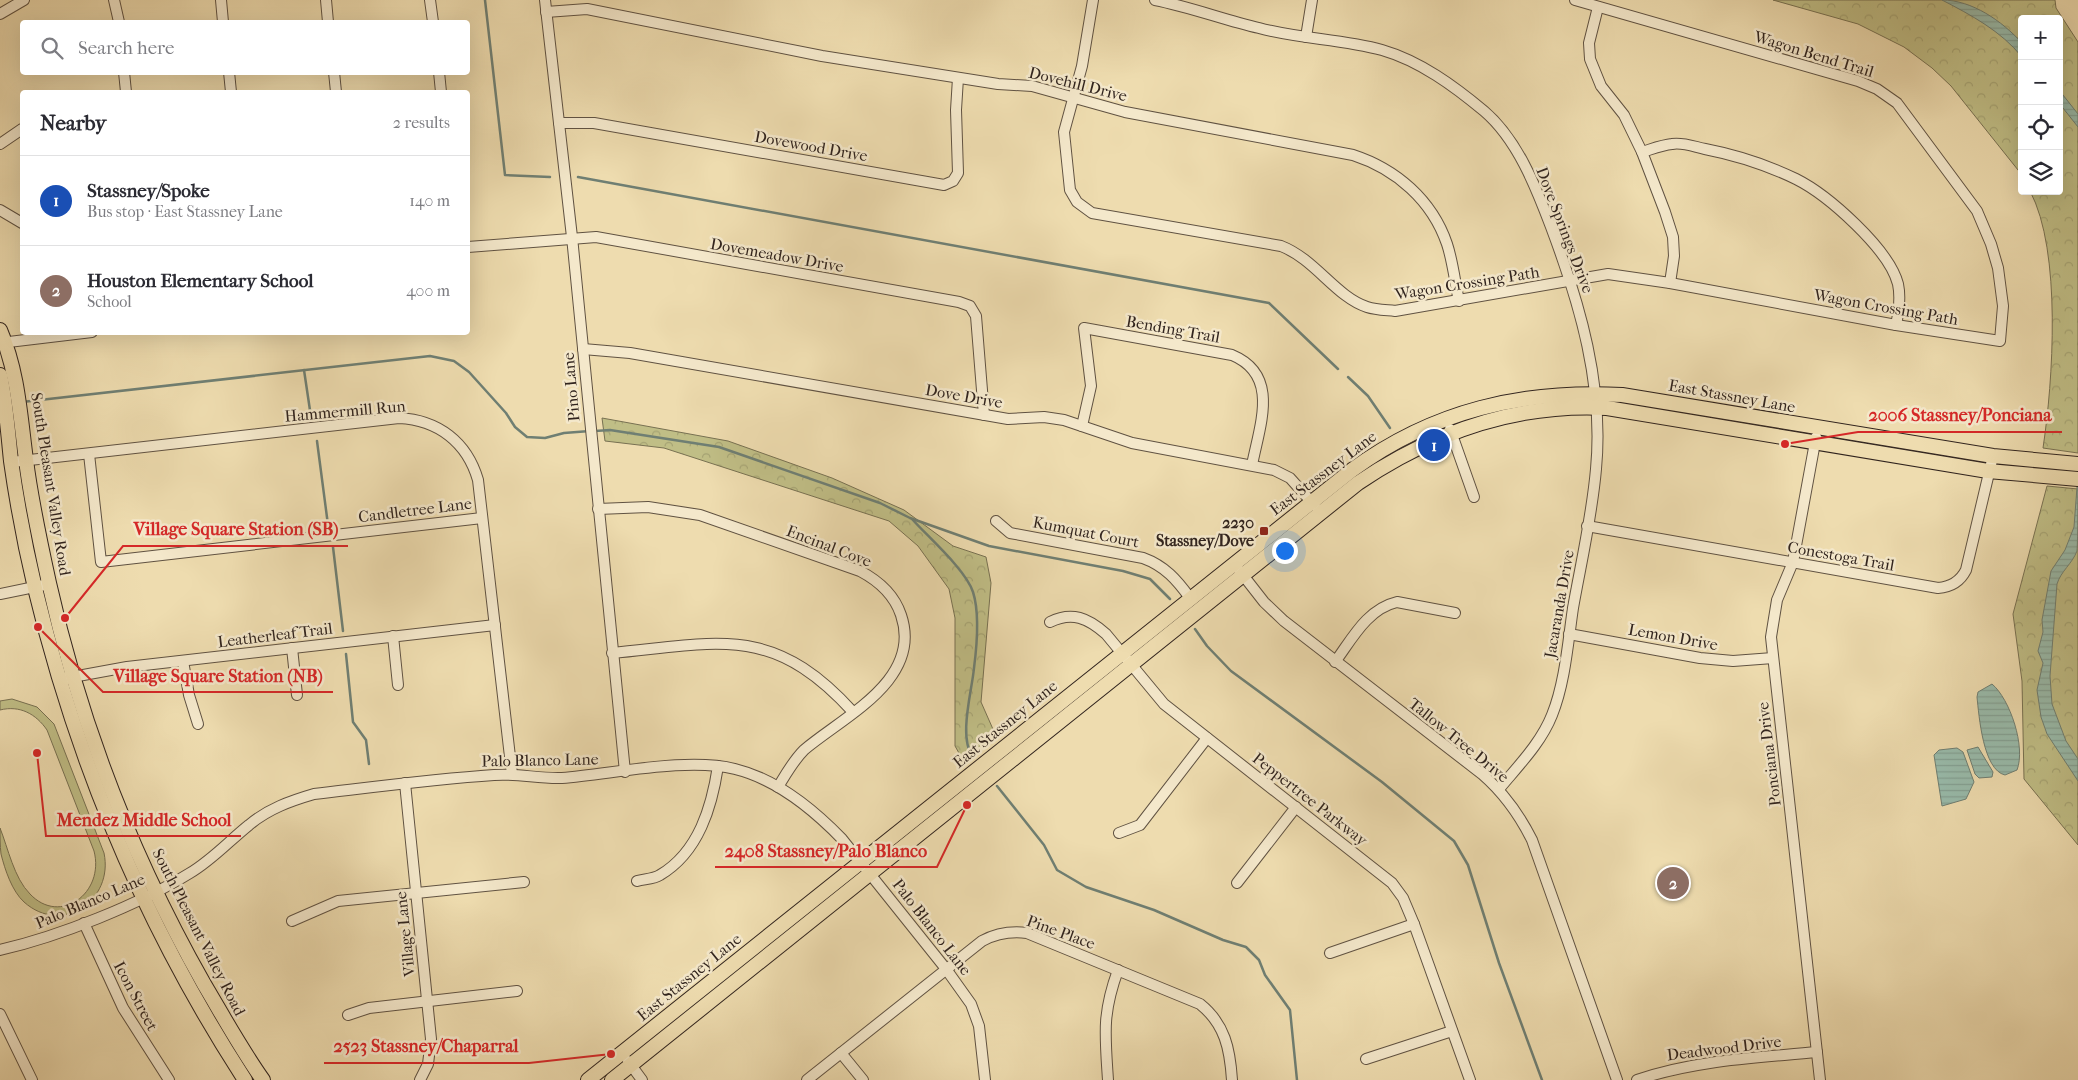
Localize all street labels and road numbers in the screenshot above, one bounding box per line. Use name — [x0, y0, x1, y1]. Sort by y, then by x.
street label: Wagon Bend Trail — [1751, 27, 1877, 81]
street label: Dovehill Drive — [1027, 63, 1129, 105]
street label: Dovewood Drive — [753, 127, 869, 165]
street label: Dove Springs Drive — [1532, 164, 1598, 296]
street label: Dovemeadow Drive — [709, 234, 845, 276]
street label: Wagon Crossing Path — [1392, 262, 1541, 304]
street label: Wagon Crossing Path — [1811, 285, 1960, 329]
street label: Bending Trail — [1124, 311, 1222, 347]
street label: Pino Lane — [559, 352, 583, 422]
street label: East Stassney Lane — [1667, 375, 1797, 417]
street label: Dove Drive — [924, 380, 1004, 412]
street label: South Pleasant Valley Road — [27, 391, 75, 577]
street label: Hammermill Run — [284, 396, 407, 426]
street label: East Stassney Lane — [1266, 427, 1380, 519]
street label: Candletree Lane — [357, 494, 473, 526]
street label: Kumquat Court — [1031, 512, 1141, 552]
street label: Encinal Cove — [784, 521, 874, 571]
street label: Conestoga Trail — [1786, 537, 1896, 575]
street label: Jacaranda Drive — [1540, 548, 1578, 662]
street label: Leatherleaf Trail — [216, 618, 334, 651]
street label: Lemon Drive — [1627, 620, 1719, 654]
street label: East Stassney Lane — [949, 676, 1061, 772]
street label: Tallow Tree Drive — [1405, 694, 1513, 786]
street label: Ponciana Drive — [1753, 701, 1785, 807]
street label: Peppertree Parkway — [1249, 748, 1371, 850]
street label: Palo Blanco Lane — [481, 749, 599, 771]
street label: South Pleasant Valley Road — [149, 845, 250, 1019]
street label: Palo Blanco Lane — [32, 869, 148, 933]
street label: Palo Blanco Lane — [888, 875, 976, 979]
street label: Village Lane — [391, 890, 419, 978]
street label: Pine Place — [1024, 911, 1098, 953]
street label: East Stassney Lane — [633, 929, 745, 1025]
street label: Icon Street — [110, 958, 162, 1034]
street label: Deadwood Drive — [1666, 1032, 1782, 1064]

